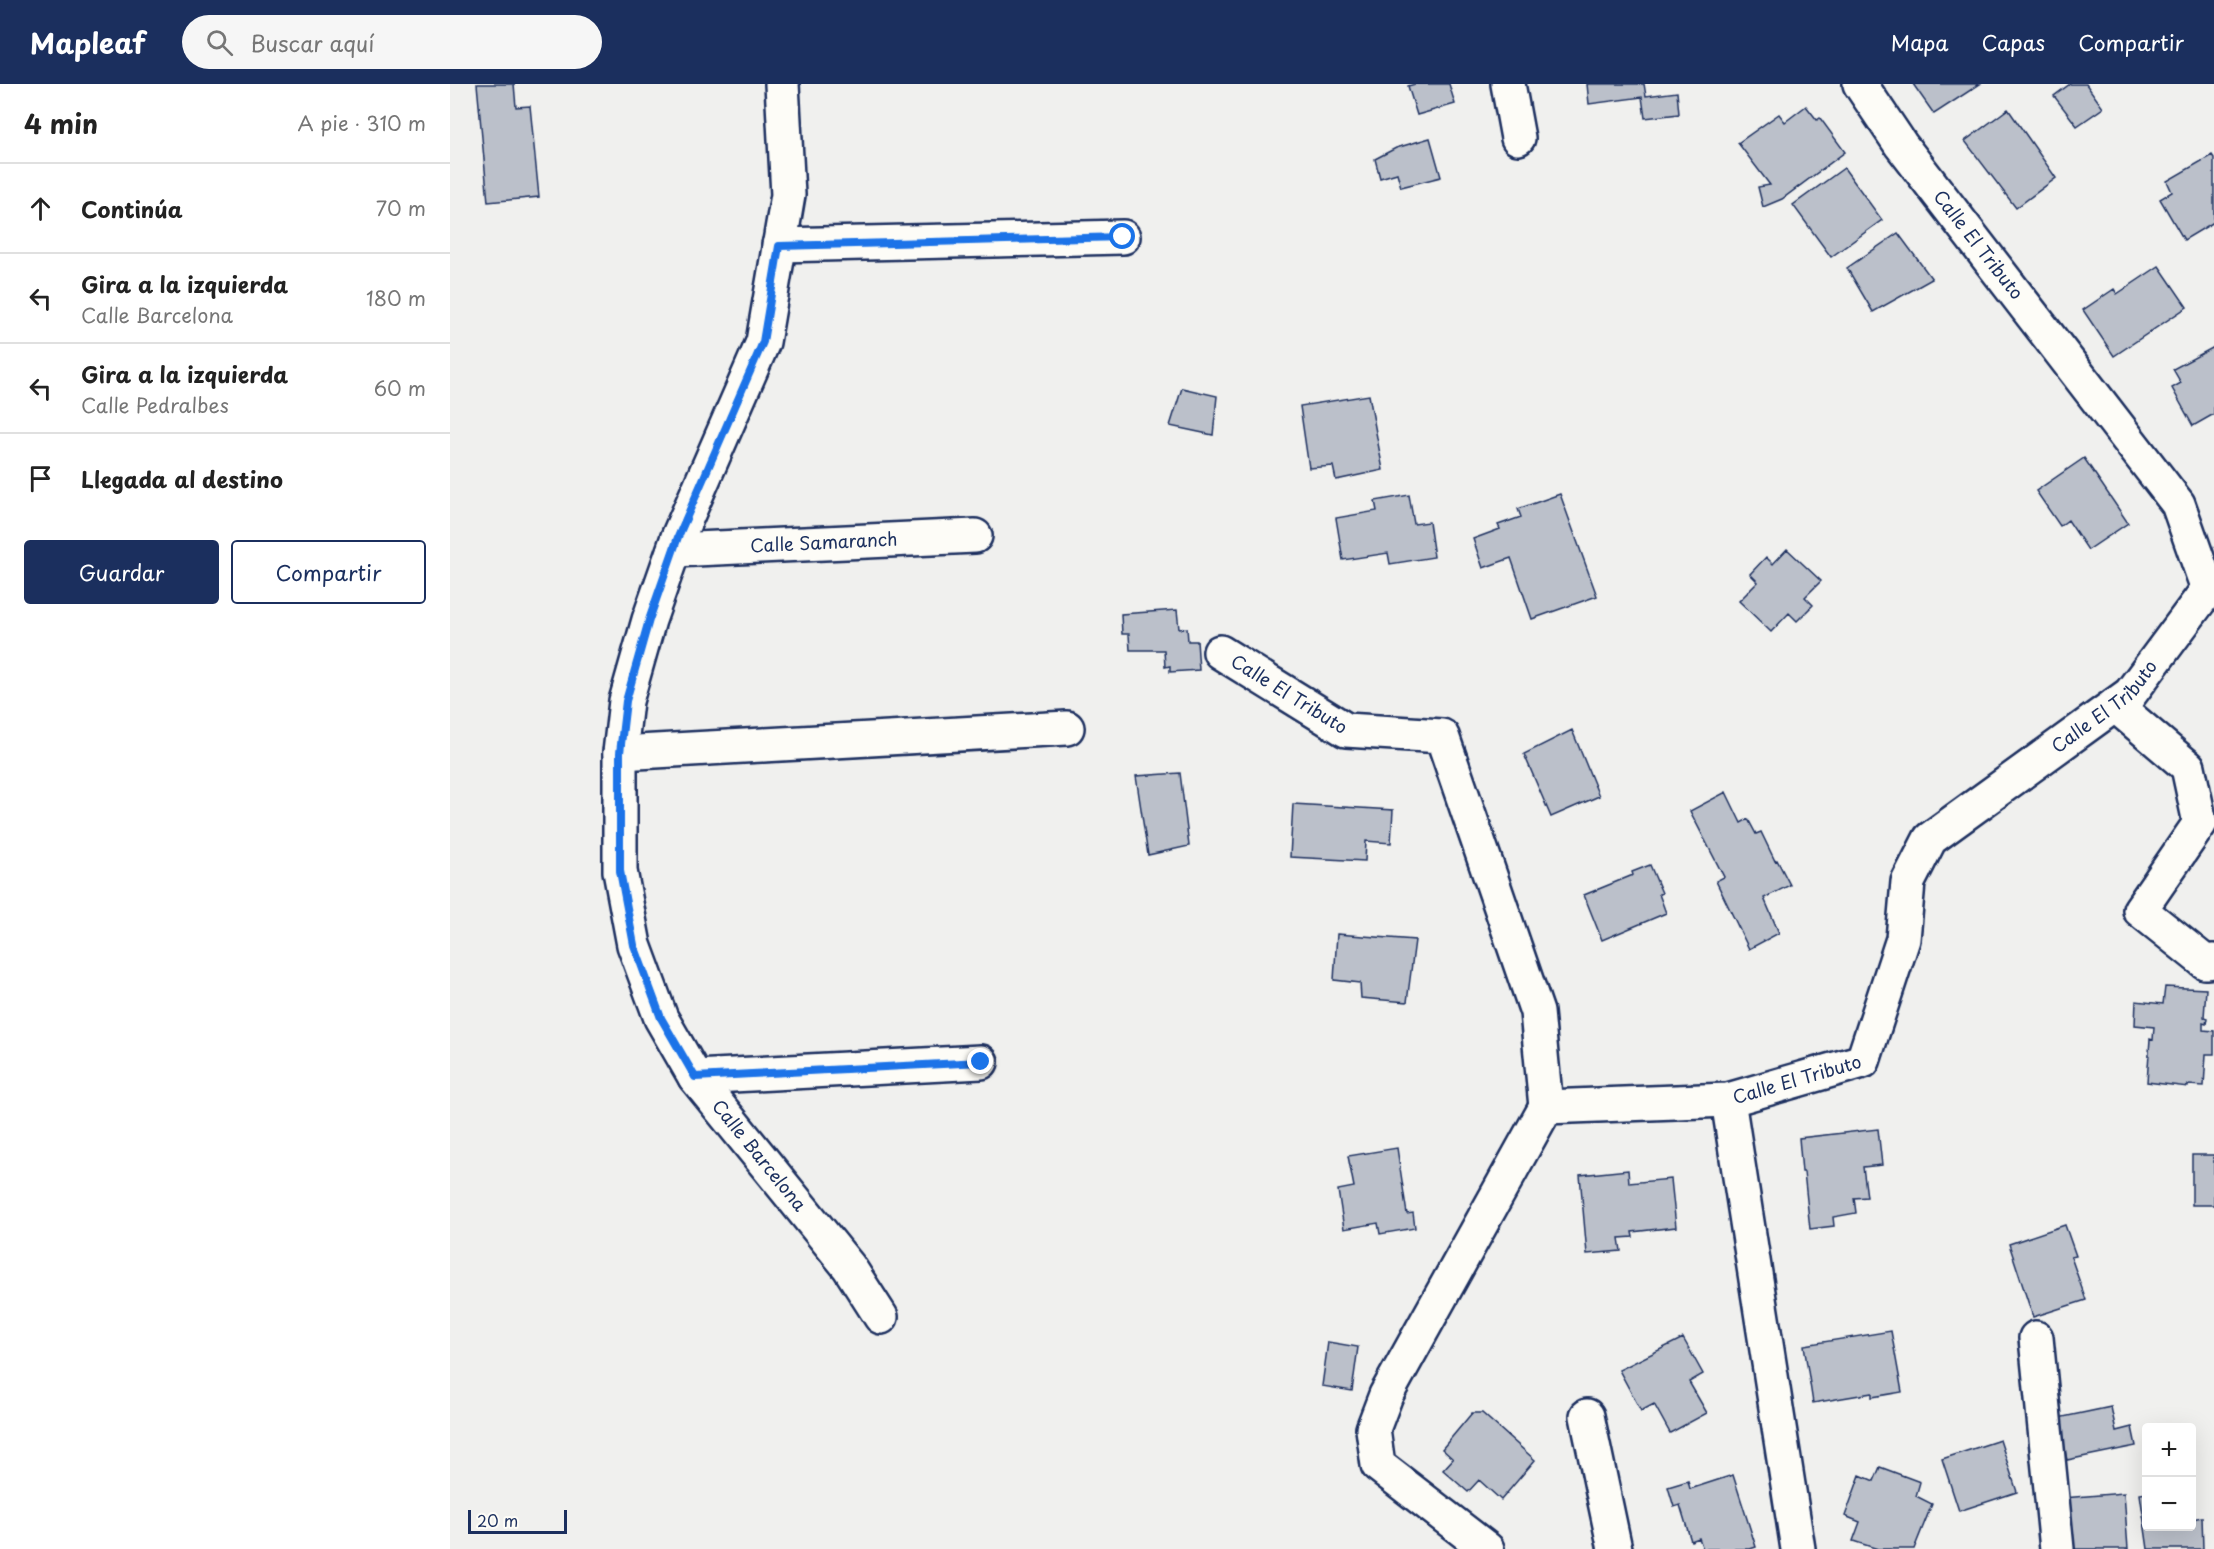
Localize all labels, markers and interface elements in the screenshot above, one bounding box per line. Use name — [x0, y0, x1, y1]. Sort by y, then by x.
search box — [182, 15, 602, 69]
text: Mapleaf — [30, 21, 146, 64]
icon: search — [203, 26, 236, 59]
text: Buscar aquí — [251, 26, 374, 59]
text: Mapa — [1891, 26, 1949, 58]
text: Capas — [1982, 26, 2045, 58]
text: Compartir — [2078, 26, 2184, 58]
text: 4 min — [24, 104, 98, 143]
text: A pie · 310 m — [298, 108, 426, 138]
street label: Calle El Tributo — [1928, 183, 2031, 305]
icon: ahead — [24, 192, 57, 225]
text: Continúa — [81, 192, 183, 225]
text: 70 m — [376, 193, 426, 223]
route start — [1109, 223, 1135, 249]
text: Gira a la izquierda — [81, 267, 288, 300]
icon: left — [24, 282, 57, 315]
text: 180 m — [366, 283, 426, 313]
text: Calle Barcelona — [81, 300, 233, 330]
text: Gira a la izquierda — [81, 357, 288, 390]
icon: left — [24, 372, 57, 405]
text: 60 m — [374, 373, 426, 403]
text: Calle Pedralbes — [81, 390, 229, 420]
icon: arrive — [24, 462, 57, 495]
text: Llegada al destino — [81, 462, 283, 495]
street label: Calle Samaranch — [749, 525, 898, 558]
button: Guardar — [24, 540, 219, 604]
button: Compartir — [231, 540, 426, 604]
street label: Calle El Tributo — [1226, 647, 1353, 740]
street label: Calle El Tributo — [2045, 654, 2163, 759]
street label: Calle El Tributo — [1729, 1047, 1864, 1110]
route end — [967, 1048, 993, 1074]
street label: Calle Barcelona — [706, 1093, 814, 1217]
map controls — [2142, 1423, 2196, 1531]
button: + — [2142, 1423, 2196, 1477]
button: − — [2142, 1477, 2196, 1531]
scale bar — [468, 1507, 567, 1534]
text: 20 m — [477, 1508, 518, 1532]

